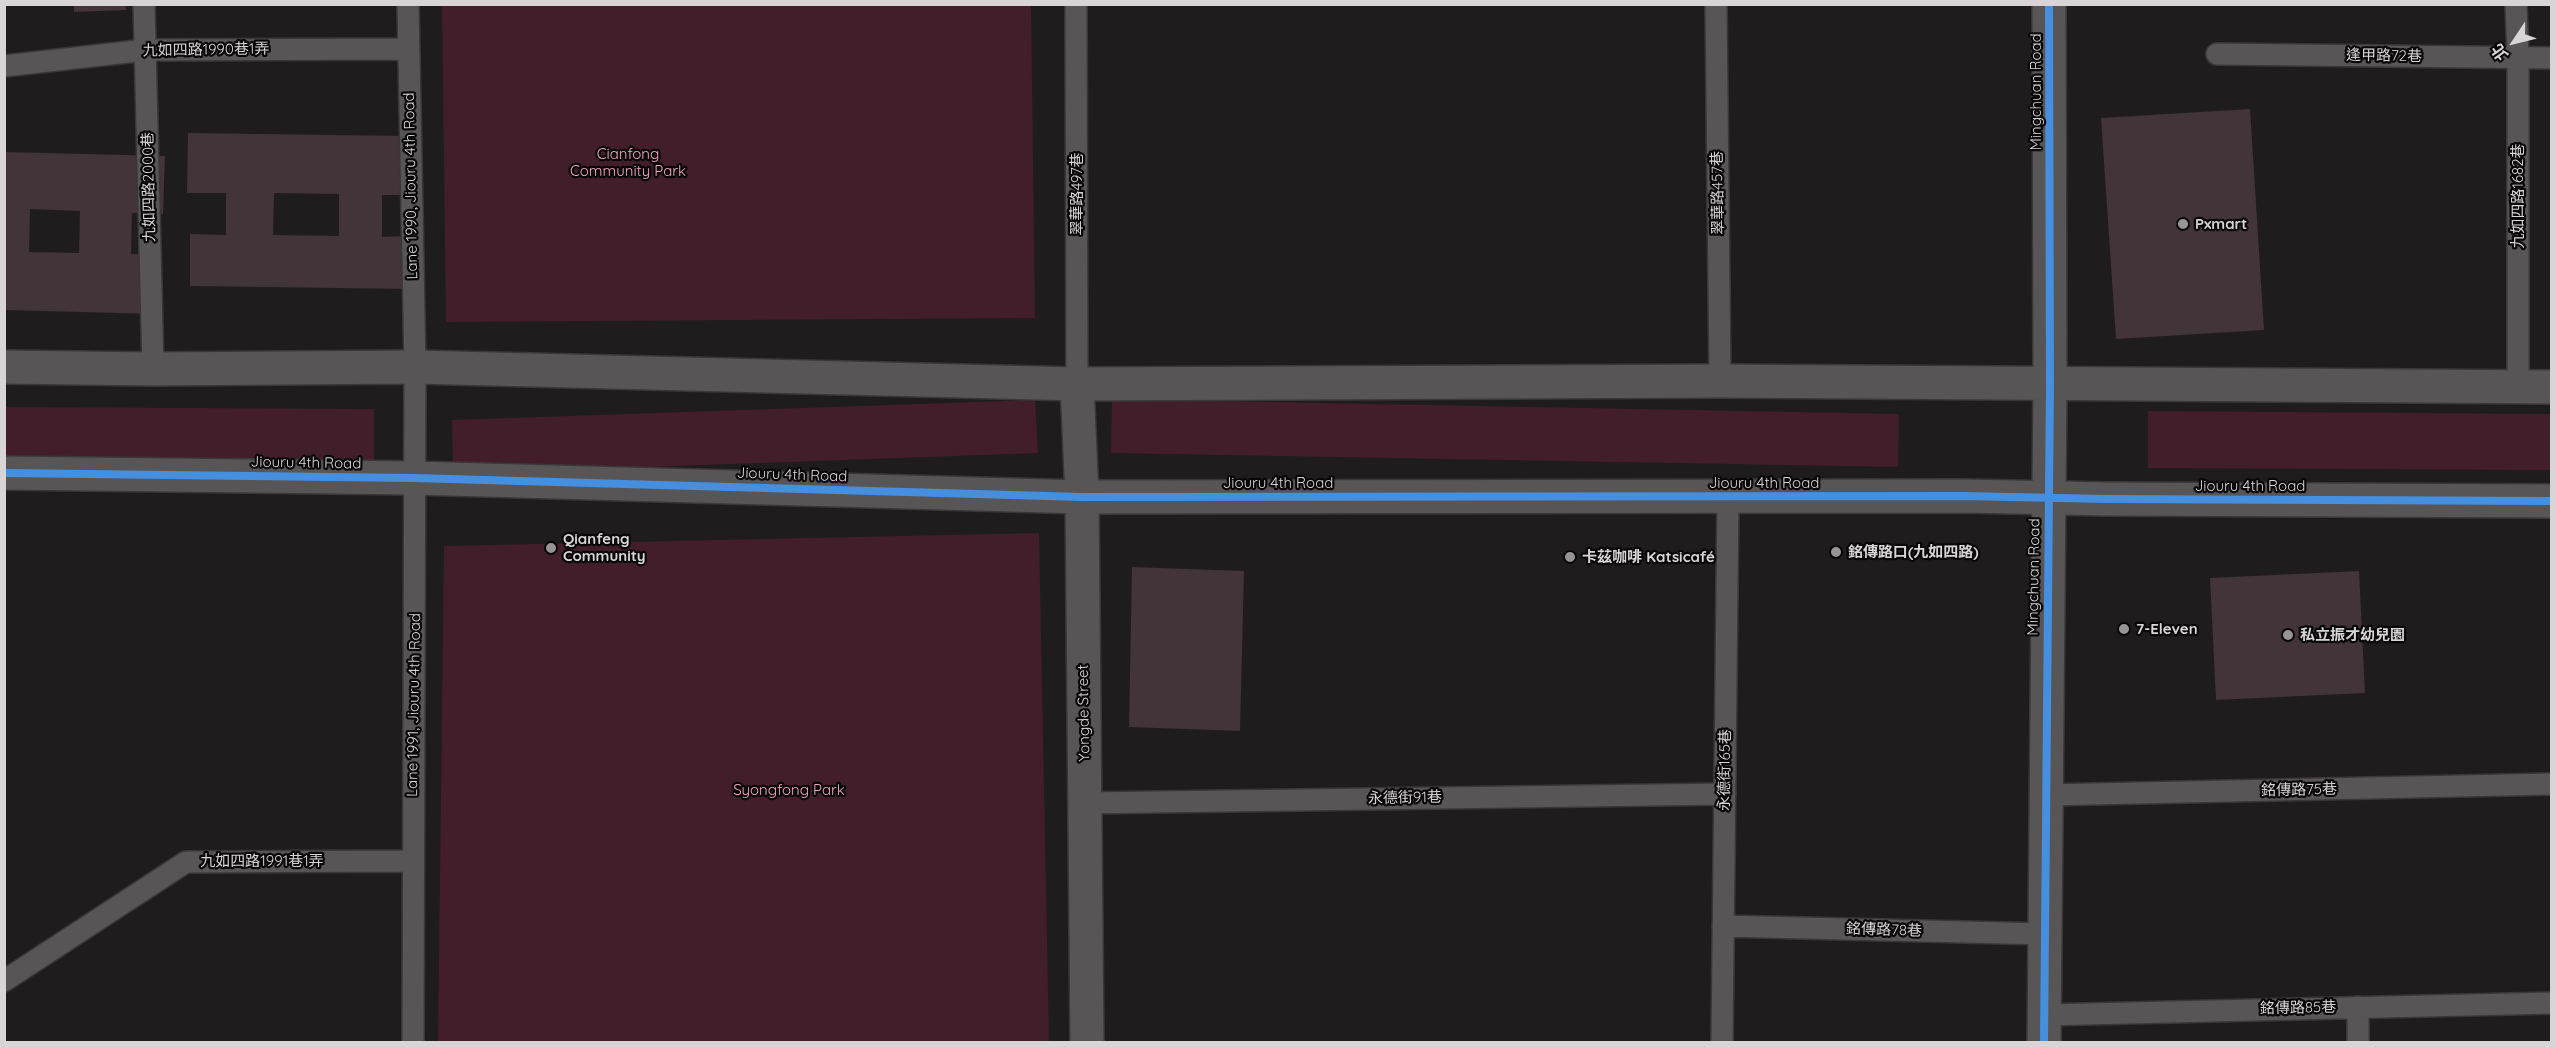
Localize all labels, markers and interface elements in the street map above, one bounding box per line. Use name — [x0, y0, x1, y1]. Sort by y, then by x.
north arrow — [2484, 12, 2544, 72]
street label: Mingchuan Road — [2027, 33, 2045, 151]
street label: 九如四路1990巷1弄 — [142, 40, 270, 60]
text: 北 — [2486, 40, 2512, 65]
street label: 逢甲路72巷 — [2346, 46, 2422, 66]
street label: Lane 1990, Jiouru 4th Road — [400, 92, 422, 280]
street label: 九如四路2000巷 — [139, 132, 159, 242]
street label: 九如四路1682巷 — [2509, 143, 2527, 249]
park label: Cianfong Community Park — [570, 145, 686, 180]
street label: 翠華路457巷 — [1708, 151, 1728, 235]
street label: 翠華路497巷 — [1068, 152, 1086, 236]
place label: Pxmart — [2195, 215, 2247, 233]
marker: Pxmart — [2176, 217, 2190, 231]
street label: Jiouru 4th Road — [251, 453, 361, 473]
street label: Jiouru 4th Road — [736, 464, 848, 486]
street label: Jiouru 4th Road — [1223, 474, 1333, 492]
street label: Jiouru 4th Road — [1709, 474, 1819, 492]
street label: Jiouru 4th Road — [2195, 477, 2305, 495]
street label: Mingchuan Road — [2024, 518, 2044, 636]
place label: Qianfeng Community — [563, 530, 646, 565]
marker: Qianfeng Community — [544, 541, 558, 555]
place label: 銘傳路口(九如四路) — [1848, 543, 1979, 561]
marker: 銘傳路口(九如四路) — [1829, 545, 1843, 559]
place label: 卡茲咖啡 Katsicafé — [1582, 548, 1715, 566]
marker: 卡茲咖啡 Katsicafé — [1563, 550, 1577, 564]
street label: Lane 1991, Jiouru 4th Road — [403, 613, 425, 797]
place label: 7-Eleven — [2136, 620, 2198, 638]
marker: 7-Eleven — [2117, 622, 2131, 636]
place label: 私立振才幼兒園 — [2300, 626, 2405, 644]
marker: 私立振才幼兒園 — [2281, 628, 2295, 642]
street label: Yongde Street — [1074, 664, 1094, 762]
street label: 永德街165巷 — [1715, 729, 1735, 811]
street label: 銘傳路75巷 — [2261, 780, 2337, 800]
park label: Syongfong Park — [733, 781, 845, 799]
street label: 永德街91巷 — [1368, 788, 1442, 808]
street label: 九如四路1991巷1弄 — [200, 852, 324, 870]
street label: 銘傳路78巷 — [1846, 920, 1922, 940]
street label: 銘傳路85巷 — [2260, 998, 2336, 1018]

